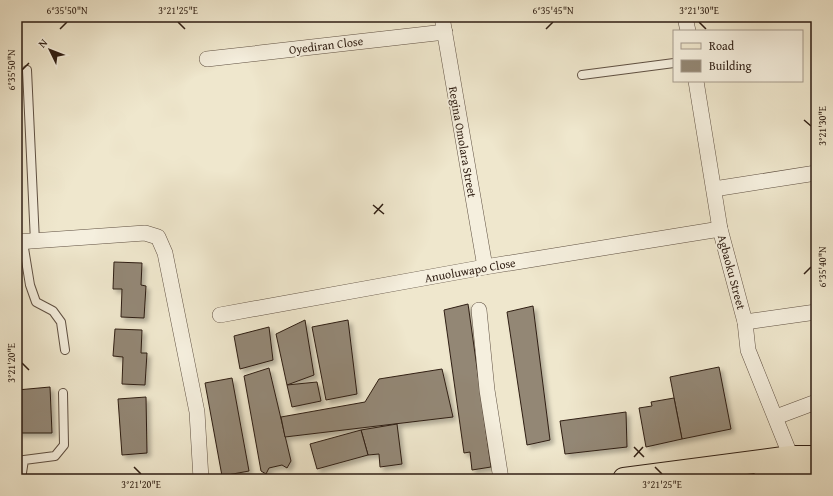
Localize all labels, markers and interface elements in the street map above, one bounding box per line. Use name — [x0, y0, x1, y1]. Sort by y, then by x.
text: 6°35'50"N — [46, 3, 88, 18]
text: 3°21'25"E — [158, 3, 198, 18]
text: 6°35'45"N — [532, 3, 574, 18]
text: 3°21'30"E — [679, 3, 719, 18]
north arrow — [30, 30, 70, 70]
legend — [673, 30, 803, 82]
street label: Oyediran Close — [288, 32, 364, 58]
text: N — [34, 35, 51, 51]
text: Road — [709, 37, 735, 54]
text: 6°35'50"N — [4, 49, 19, 91]
text: Building — [709, 57, 752, 74]
street label: Regina Omolara Street — [445, 85, 481, 200]
text: 3°21'30"E — [815, 106, 830, 146]
street label: Agbaoku Street — [714, 233, 750, 312]
text: 6°35'40"N — [815, 246, 830, 288]
street label: Anuoluwapo Close — [423, 254, 517, 286]
text: 3°21'20"E — [4, 343, 19, 383]
text: 3°21'20"E — [121, 477, 161, 492]
text: 3°21'25"E — [642, 477, 682, 492]

